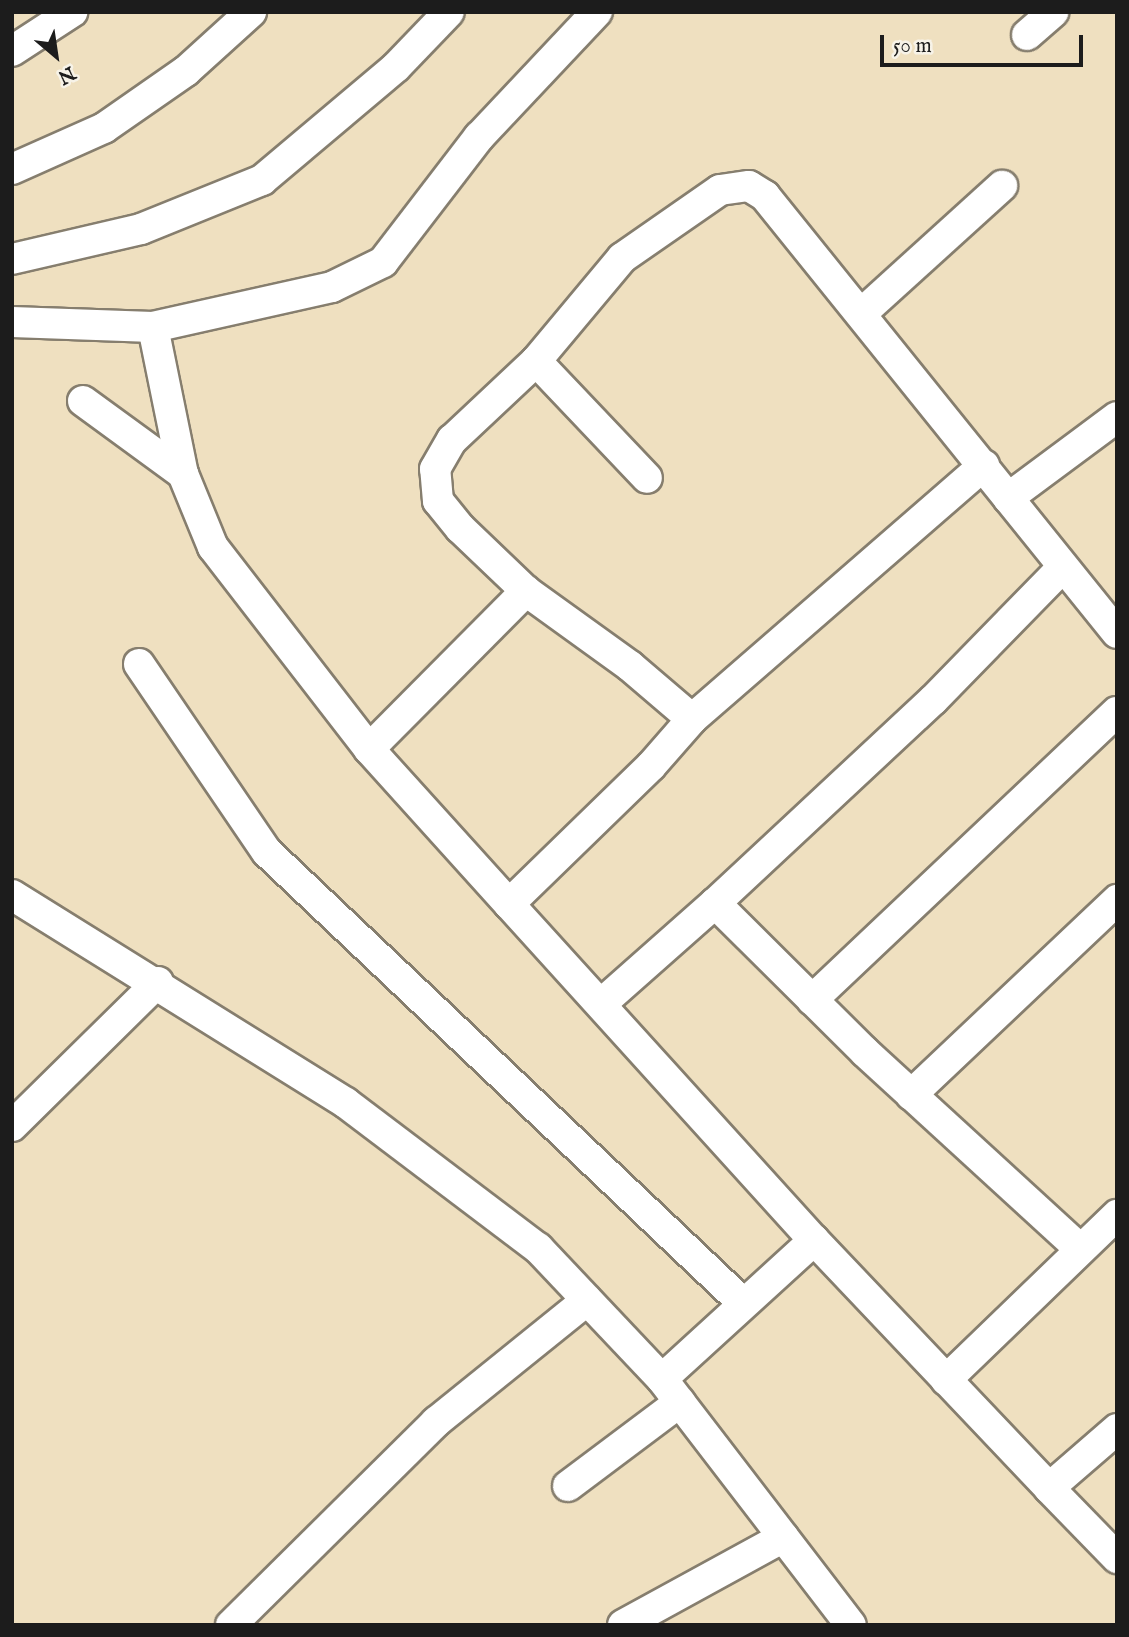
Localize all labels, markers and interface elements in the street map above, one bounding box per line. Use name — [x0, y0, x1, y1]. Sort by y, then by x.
north arrow — [21, 21, 91, 91]
scale bar — [884, 21, 1087, 65]
text: 50 m — [893, 33, 932, 60]
text: N — [53, 60, 79, 89]

